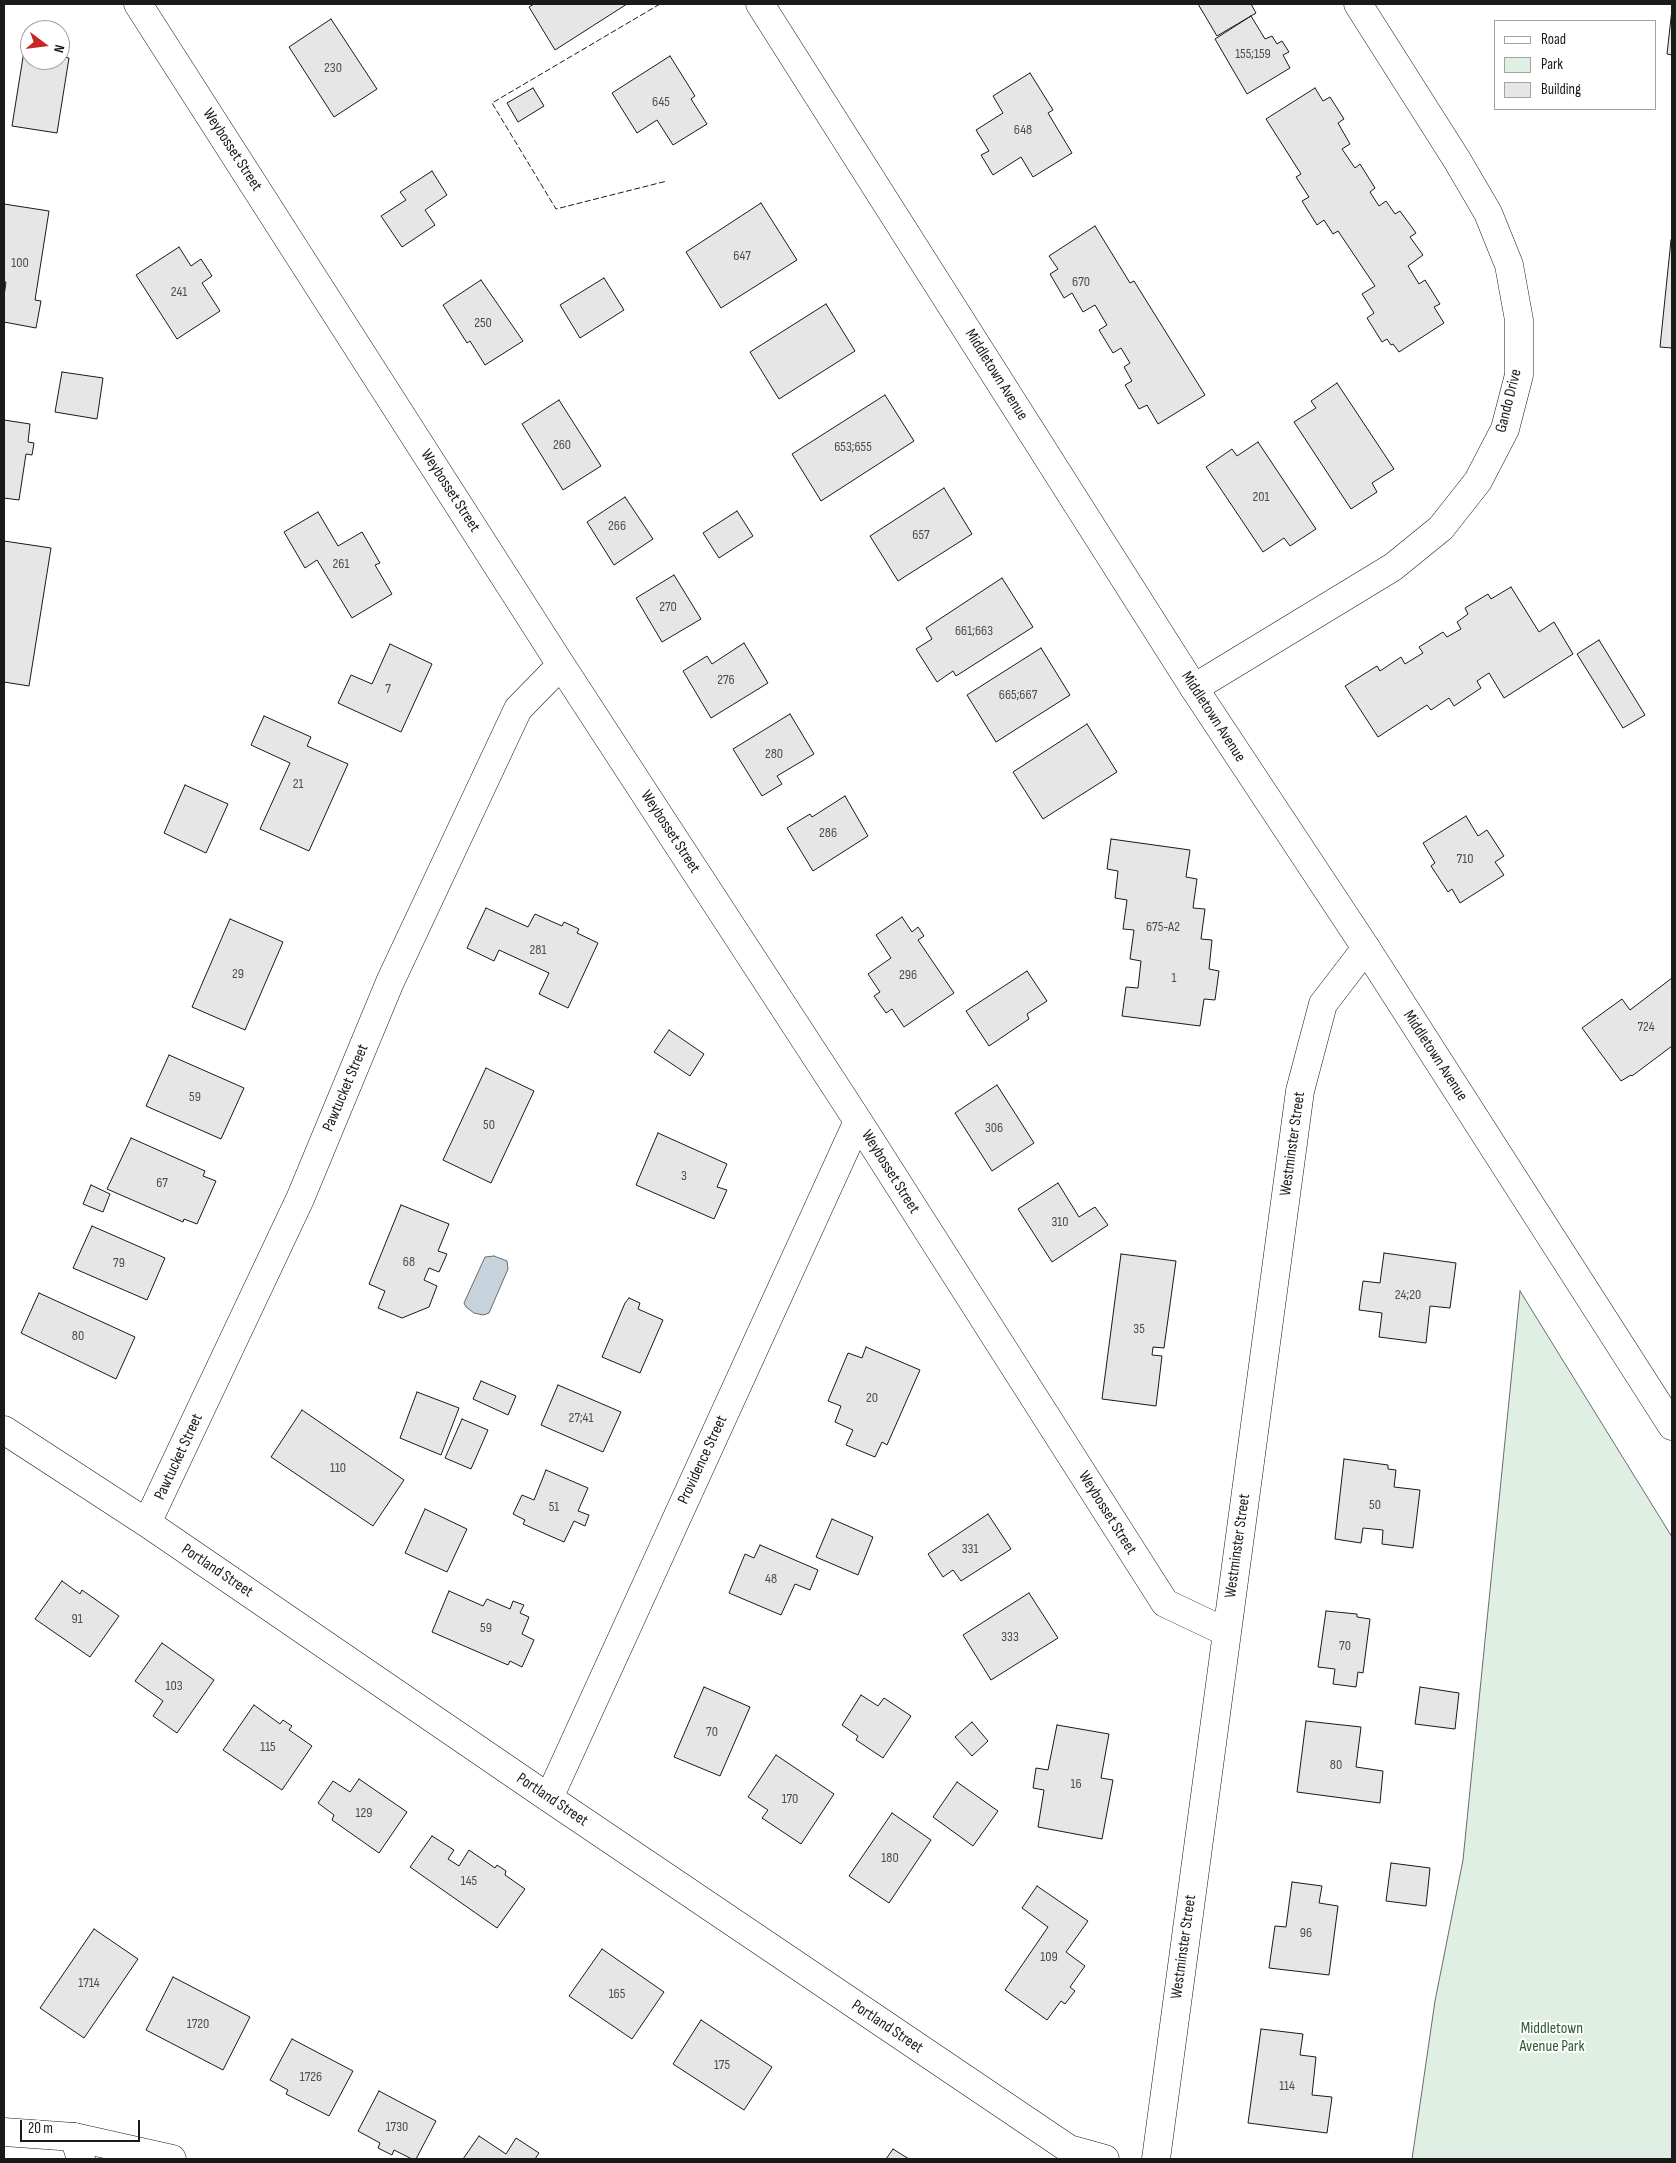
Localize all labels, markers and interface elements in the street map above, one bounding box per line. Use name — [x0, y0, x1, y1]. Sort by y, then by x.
north arrow — [20, 20, 70, 70]
legend — [1494, 20, 1656, 110]
text: Road — [1541, 30, 1566, 49]
text: N — [50, 43, 68, 55]
house number: 155;159 — [1235, 46, 1271, 62]
text: Park — [1541, 55, 1563, 74]
house number: 230 — [324, 60, 342, 76]
text: Building — [1541, 80, 1581, 99]
house number: 645 — [652, 94, 670, 110]
street label: Weybosset Street — [198, 105, 266, 195]
house number: 648 — [1014, 122, 1032, 138]
house number: 647 — [733, 248, 751, 264]
house number: 100 — [11, 255, 29, 271]
house number: 670 — [1072, 274, 1090, 290]
house number: 241 — [171, 284, 187, 300]
house number: 250 — [474, 315, 492, 331]
street label: Middletown Avenue — [960, 326, 1032, 424]
street label: Gando Drive — [1492, 367, 1526, 435]
house number: 260 — [553, 437, 571, 453]
house number: 653;655 — [834, 439, 872, 455]
street label: Weybosset Street — [416, 446, 484, 536]
house number: 201 — [1253, 489, 1269, 505]
house number: 266 — [608, 518, 626, 534]
house number: 657 — [912, 527, 930, 543]
house number: 261 — [333, 556, 349, 572]
house number: 270 — [659, 599, 677, 615]
house number: 661;663 — [955, 623, 993, 639]
street label: Middletown Avenue — [1177, 668, 1249, 766]
house number: 276 — [717, 672, 735, 688]
house number: 7 — [385, 681, 391, 697]
house number: 665;667 — [999, 687, 1037, 703]
house number: 280 — [765, 746, 783, 762]
house number: 21 — [293, 776, 303, 792]
street label: Weybosset Street — [636, 787, 704, 877]
house number: 286 — [819, 825, 837, 841]
house number: 710 — [1457, 851, 1473, 867]
house number: 675-A2 — [1146, 919, 1180, 935]
house number: 281 — [530, 942, 546, 958]
house number: 29 — [232, 966, 244, 982]
house number: 296 — [899, 967, 917, 983]
house number: 1 — [1172, 970, 1176, 986]
street label: Middletown Avenue — [1399, 1007, 1471, 1105]
house number: 724 — [1637, 1019, 1655, 1035]
street label: Pawtucket Street — [319, 1041, 373, 1135]
house number: 59 — [189, 1089, 201, 1105]
street label: Westminster Street — [1276, 1091, 1310, 1197]
house number: 50 — [483, 1117, 495, 1133]
house number: 306 — [985, 1120, 1003, 1136]
street label: Weybosset Street — [857, 1127, 923, 1217]
house number: 3 — [681, 1168, 687, 1184]
house number: 67 — [156, 1175, 168, 1191]
house number: 310 — [1051, 1214, 1069, 1230]
house number: 68 — [403, 1254, 415, 1270]
house number: 79 — [113, 1255, 125, 1271]
house number: 24;20 — [1395, 1287, 1421, 1303]
house number: 35 — [1133, 1321, 1145, 1337]
house number: 80 — [72, 1328, 84, 1344]
house number: 20 — [866, 1390, 878, 1406]
house number: 27;41 — [569, 1410, 593, 1426]
street label: Pawtucket Street — [151, 1411, 207, 1503]
street label: Providence Street — [674, 1413, 732, 1507]
house number: 110 — [330, 1460, 346, 1476]
street label: Weybosset Street — [1074, 1468, 1140, 1558]
street label: Westminster Street — [1221, 1493, 1255, 1599]
house number: 50 — [1369, 1497, 1381, 1513]
house number: 51 — [549, 1499, 559, 1515]
street label: Portland Street — [178, 1540, 256, 1602]
house number: 331 — [962, 1541, 978, 1557]
house number: 48 — [765, 1571, 777, 1587]
house number: 91 — [71, 1611, 83, 1627]
house number: 59 — [480, 1620, 492, 1636]
house number: 333 — [1001, 1629, 1019, 1645]
house number: 70 — [1339, 1638, 1351, 1654]
house number: 103 — [165, 1678, 183, 1694]
house number: 70 — [706, 1724, 718, 1740]
house number: 115 — [260, 1739, 276, 1755]
house number: 80 — [1330, 1757, 1342, 1773]
street label: Portland Street — [513, 1769, 591, 1831]
house number: 16 — [1070, 1776, 1082, 1792]
house number: 170 — [782, 1791, 798, 1807]
house number: 129 — [355, 1805, 373, 1821]
house number: 180 — [881, 1850, 899, 1866]
house number: 145 — [461, 1873, 477, 1889]
street label: Westminster Street — [1167, 1894, 1201, 2000]
house number: 96 — [1300, 1925, 1312, 1941]
house number: 109 — [1040, 1949, 1058, 1965]
house number: 1714 — [78, 1975, 100, 1991]
house number: 165 — [609, 1986, 625, 2002]
street label: Portland Street — [848, 1996, 926, 2058]
house number: 1720 — [187, 2016, 209, 2032]
park label: Middletown Avenue Park — [1519, 2019, 1585, 2057]
house number: 175 — [714, 2057, 730, 2073]
house number: 1726 — [300, 2069, 322, 2085]
house number: 114 — [1279, 2078, 1295, 2094]
scale bar — [22, 2110, 142, 2142]
text: 20 m — [28, 2119, 53, 2138]
house number: 1730 — [386, 2119, 408, 2135]

